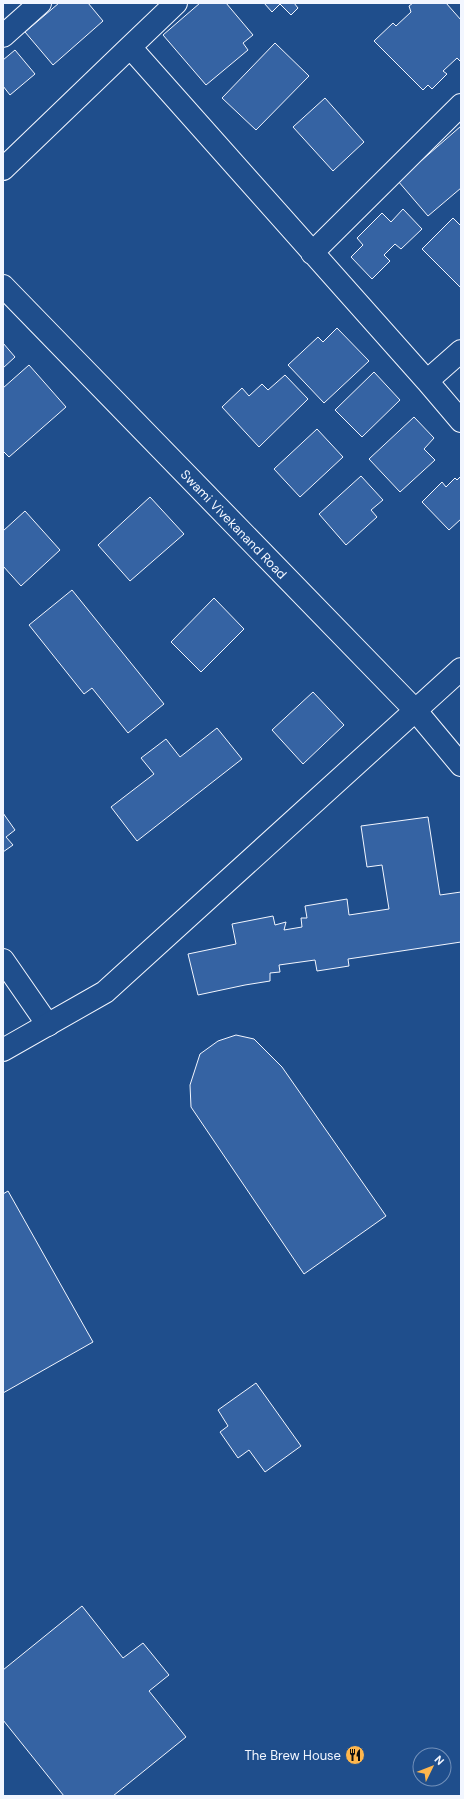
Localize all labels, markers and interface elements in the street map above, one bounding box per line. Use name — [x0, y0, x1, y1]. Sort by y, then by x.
street label: Swami Vivekanand Road — [177, 466, 290, 583]
restaurant icon: The Brew House — [344, 1744, 366, 1766]
place label: The Brew House — [245, 1747, 341, 1764]
north arrow — [412, 1747, 452, 1787]
text: N — [431, 1752, 447, 1768]

